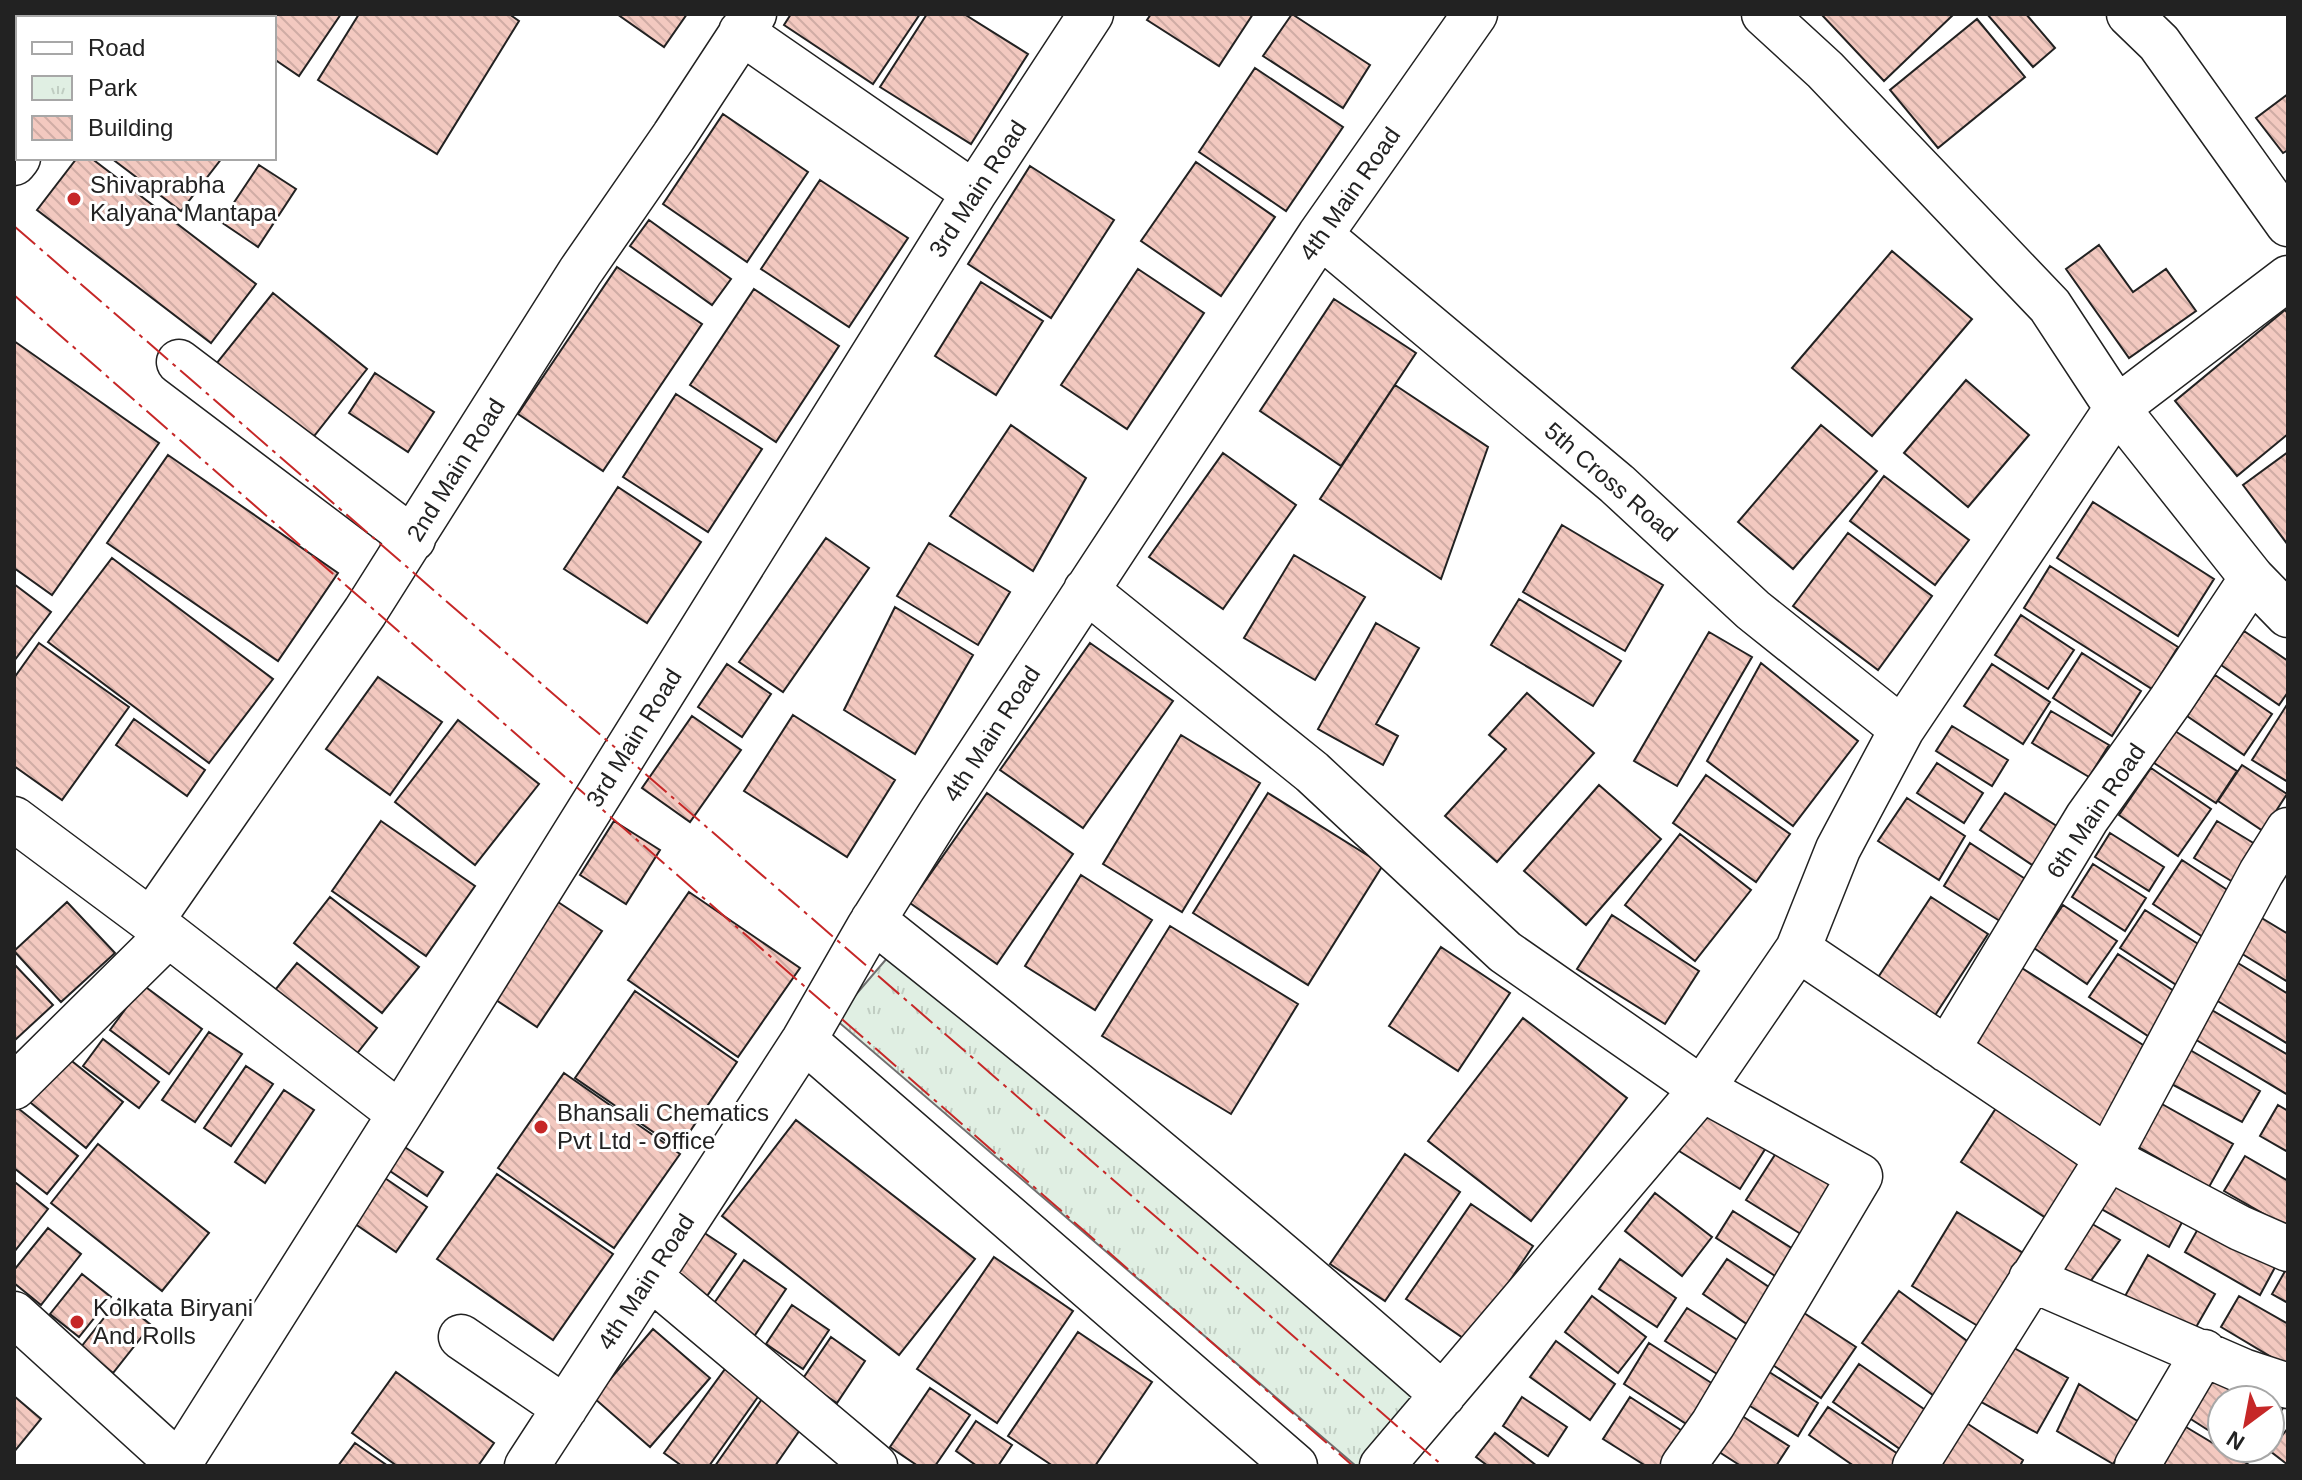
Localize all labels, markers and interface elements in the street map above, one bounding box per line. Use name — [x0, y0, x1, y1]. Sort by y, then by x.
legend — [16, 16, 276, 160]
text: Road — [88, 34, 145, 61]
text: Park — [88, 74, 138, 101]
text: Building — [88, 114, 173, 141]
street label: 3rd Main Road — [923, 115, 1032, 262]
street label: 4th Main Road — [1294, 122, 1405, 265]
place label: Shivaprabha Kalyana Mantapa — [90, 171, 277, 226]
marker: Shivaprabha Kalyana Mantapa — [65, 190, 83, 208]
street label: 2nd Main Road — [401, 394, 510, 546]
street label: 5th Cross Road — [1540, 417, 1683, 547]
street label: 4th Main Road — [938, 661, 1045, 807]
street label: 3rd Main Road — [580, 664, 687, 812]
street label: 6th Main Road — [2041, 738, 2150, 883]
place label: Bhansali Chematics Pvt Ltd - Office — [557, 1099, 769, 1154]
marker: Bhansali Chematics Pvt Ltd - Office — [532, 1118, 550, 1136]
street label: 4th Main Road — [592, 1209, 699, 1355]
place label: Kolkata Biryani And Rolls — [93, 1294, 253, 1349]
marker: Kolkata Biryani And Rolls — [68, 1313, 86, 1331]
north arrow — [2206, 1384, 2286, 1464]
text: N — [2222, 1426, 2249, 1455]

